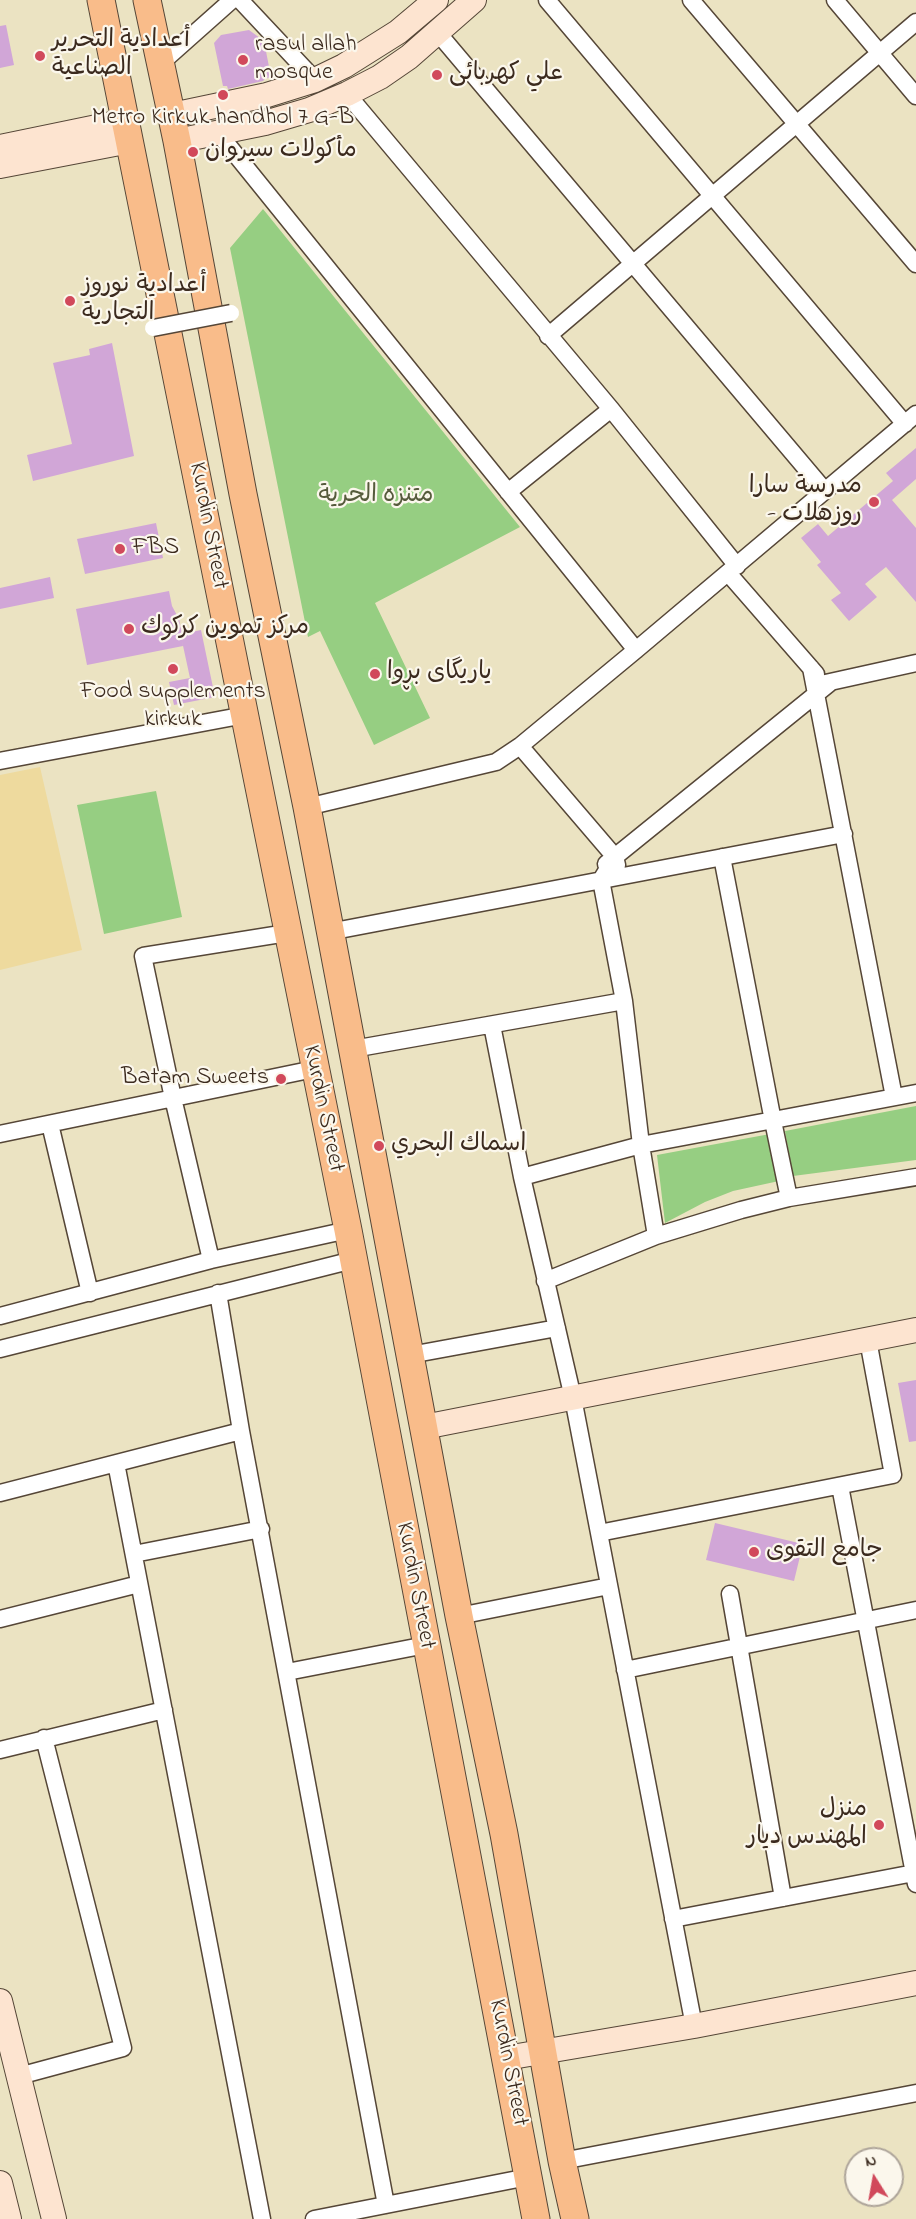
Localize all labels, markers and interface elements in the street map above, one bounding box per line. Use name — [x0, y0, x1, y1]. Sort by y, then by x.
place label: أعدادية التحرير الصناعية — [52, 28, 190, 84]
place label: rasul allah mosque — [255, 32, 357, 88]
marker: أعدادية التحرير الصناعية — [33, 49, 47, 63]
marker: rasul allah mosque — [236, 53, 250, 67]
place label: علي كهربائى — [449, 61, 563, 89]
marker: علي كهربائى — [430, 68, 444, 82]
marker: Metro Kirkuk handhol 7 G-B — [216, 88, 230, 102]
place label: Metro Kirkuk handhol 7 G-B — [92, 105, 354, 133]
place label: مأكولات سيروان — [205, 138, 357, 166]
marker: مأكولات سيروان — [186, 145, 200, 159]
place label: أعدادية نوروز التجارية — [82, 273, 206, 329]
marker: أعدادية نوروز التجارية — [63, 294, 77, 308]
street label: Kurdin Street — [181, 460, 233, 592]
place label: مدرسة سارا - روزهلات — [749, 474, 862, 530]
park label: متنزه الحرية — [318, 483, 434, 511]
marker: مدرسة سارا - روزهلات — [867, 495, 881, 509]
place label: FBS — [132, 535, 179, 563]
marker: FBS — [113, 542, 127, 556]
place label: مركز تموين كركوك — [141, 615, 309, 643]
marker: مركز تموين كركوك — [122, 622, 136, 636]
place label: یاریگای بڕوا — [387, 660, 492, 688]
marker: Food supplements kirkuk — [166, 662, 180, 676]
marker: یاریگای بڕوا — [368, 667, 382, 681]
place label: Food supplements kirkuk — [80, 679, 266, 735]
street label: Kurdin Street — [295, 1043, 349, 1175]
place label: Batam Sweets — [121, 1065, 269, 1093]
marker: Batam Sweets — [274, 1072, 288, 1086]
place label: اسماك البحري — [391, 1132, 526, 1160]
marker: اسماك البحري — [372, 1139, 386, 1153]
street label: Kurdin Street — [388, 1520, 440, 1652]
place label: جامع التقوى — [766, 1538, 883, 1566]
marker: جامع التقوى — [747, 1545, 761, 1559]
place label: منزل المهندس ديار — [747, 1797, 867, 1853]
marker: منزل المهندس ديار — [872, 1818, 886, 1832]
street label: Kurdin Street — [481, 1997, 533, 2129]
north arrow — [844, 2147, 904, 2207]
text: N — [863, 2148, 879, 2174]

